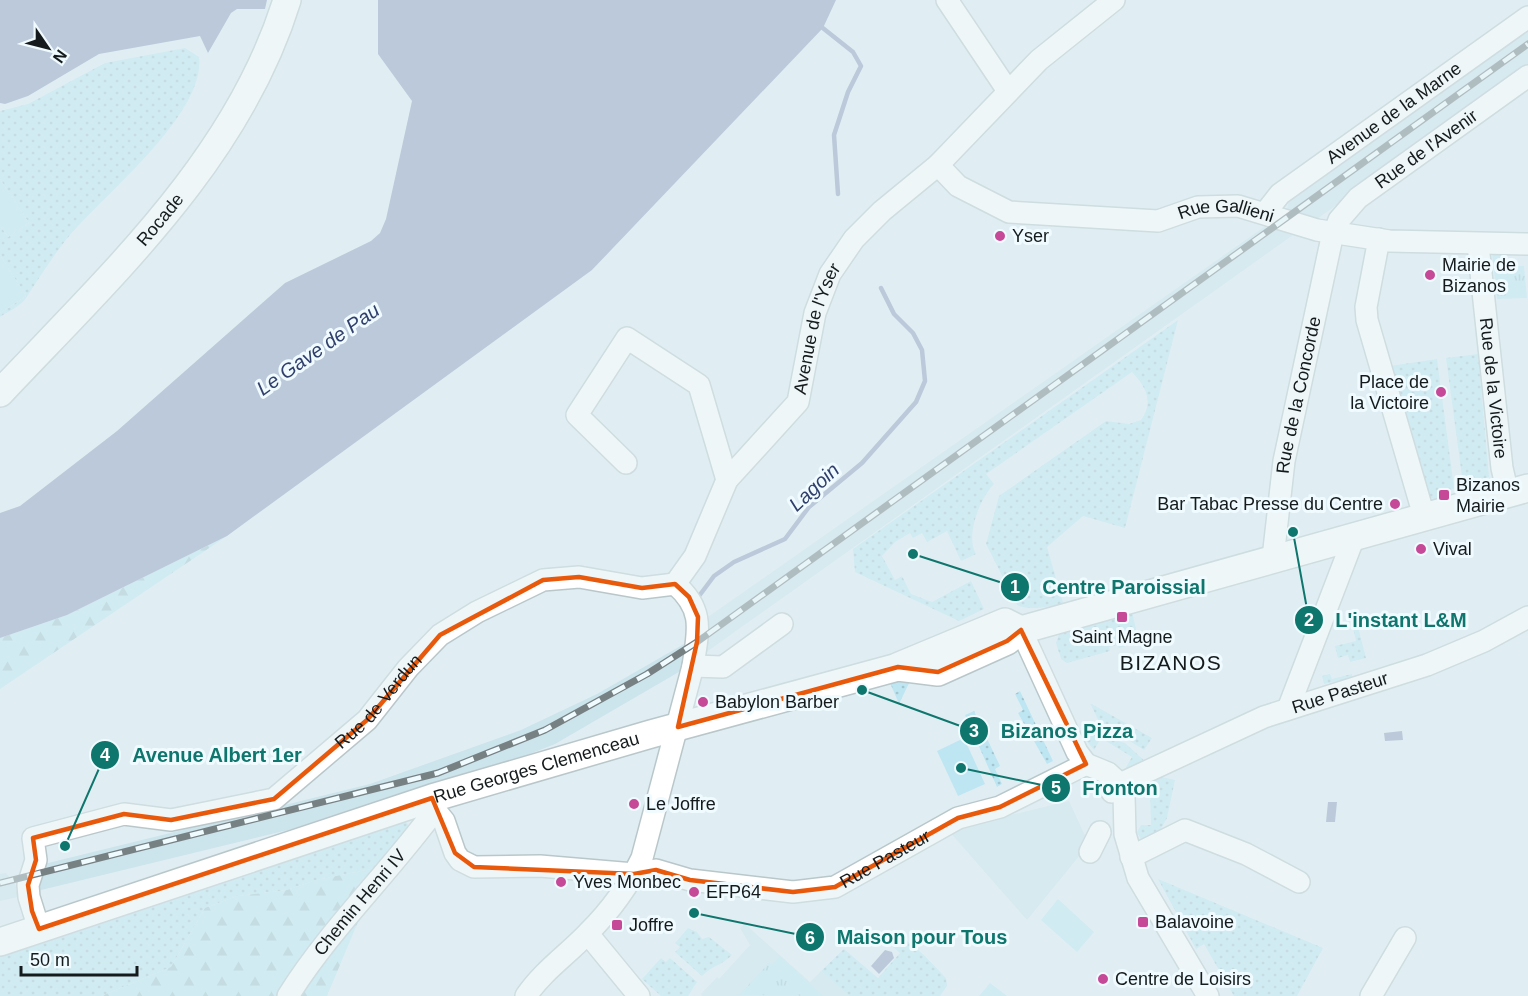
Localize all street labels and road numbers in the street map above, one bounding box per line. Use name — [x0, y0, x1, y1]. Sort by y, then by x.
street label: Avenue de la Marne — [1322, 58, 1465, 168]
street label: Rue de l'Avenir — [1371, 106, 1481, 193]
street label: Rocade — [133, 189, 188, 250]
street label: Rue Gallieni — [1175, 196, 1276, 226]
street label: Avenue de l'Yser — [790, 259, 844, 396]
street label: Rue de la Concorde — [1273, 315, 1325, 475]
street label: Rue de la Victoire — [1476, 317, 1511, 460]
street label: Rue de Verdun — [331, 650, 426, 753]
street label: Rue Pasteur — [1289, 668, 1391, 717]
street label: Rue Georges Clemenceau — [431, 728, 641, 807]
street label: Rue Pasteur — [836, 826, 933, 892]
street label: Chemin Henri IV — [310, 845, 410, 960]

